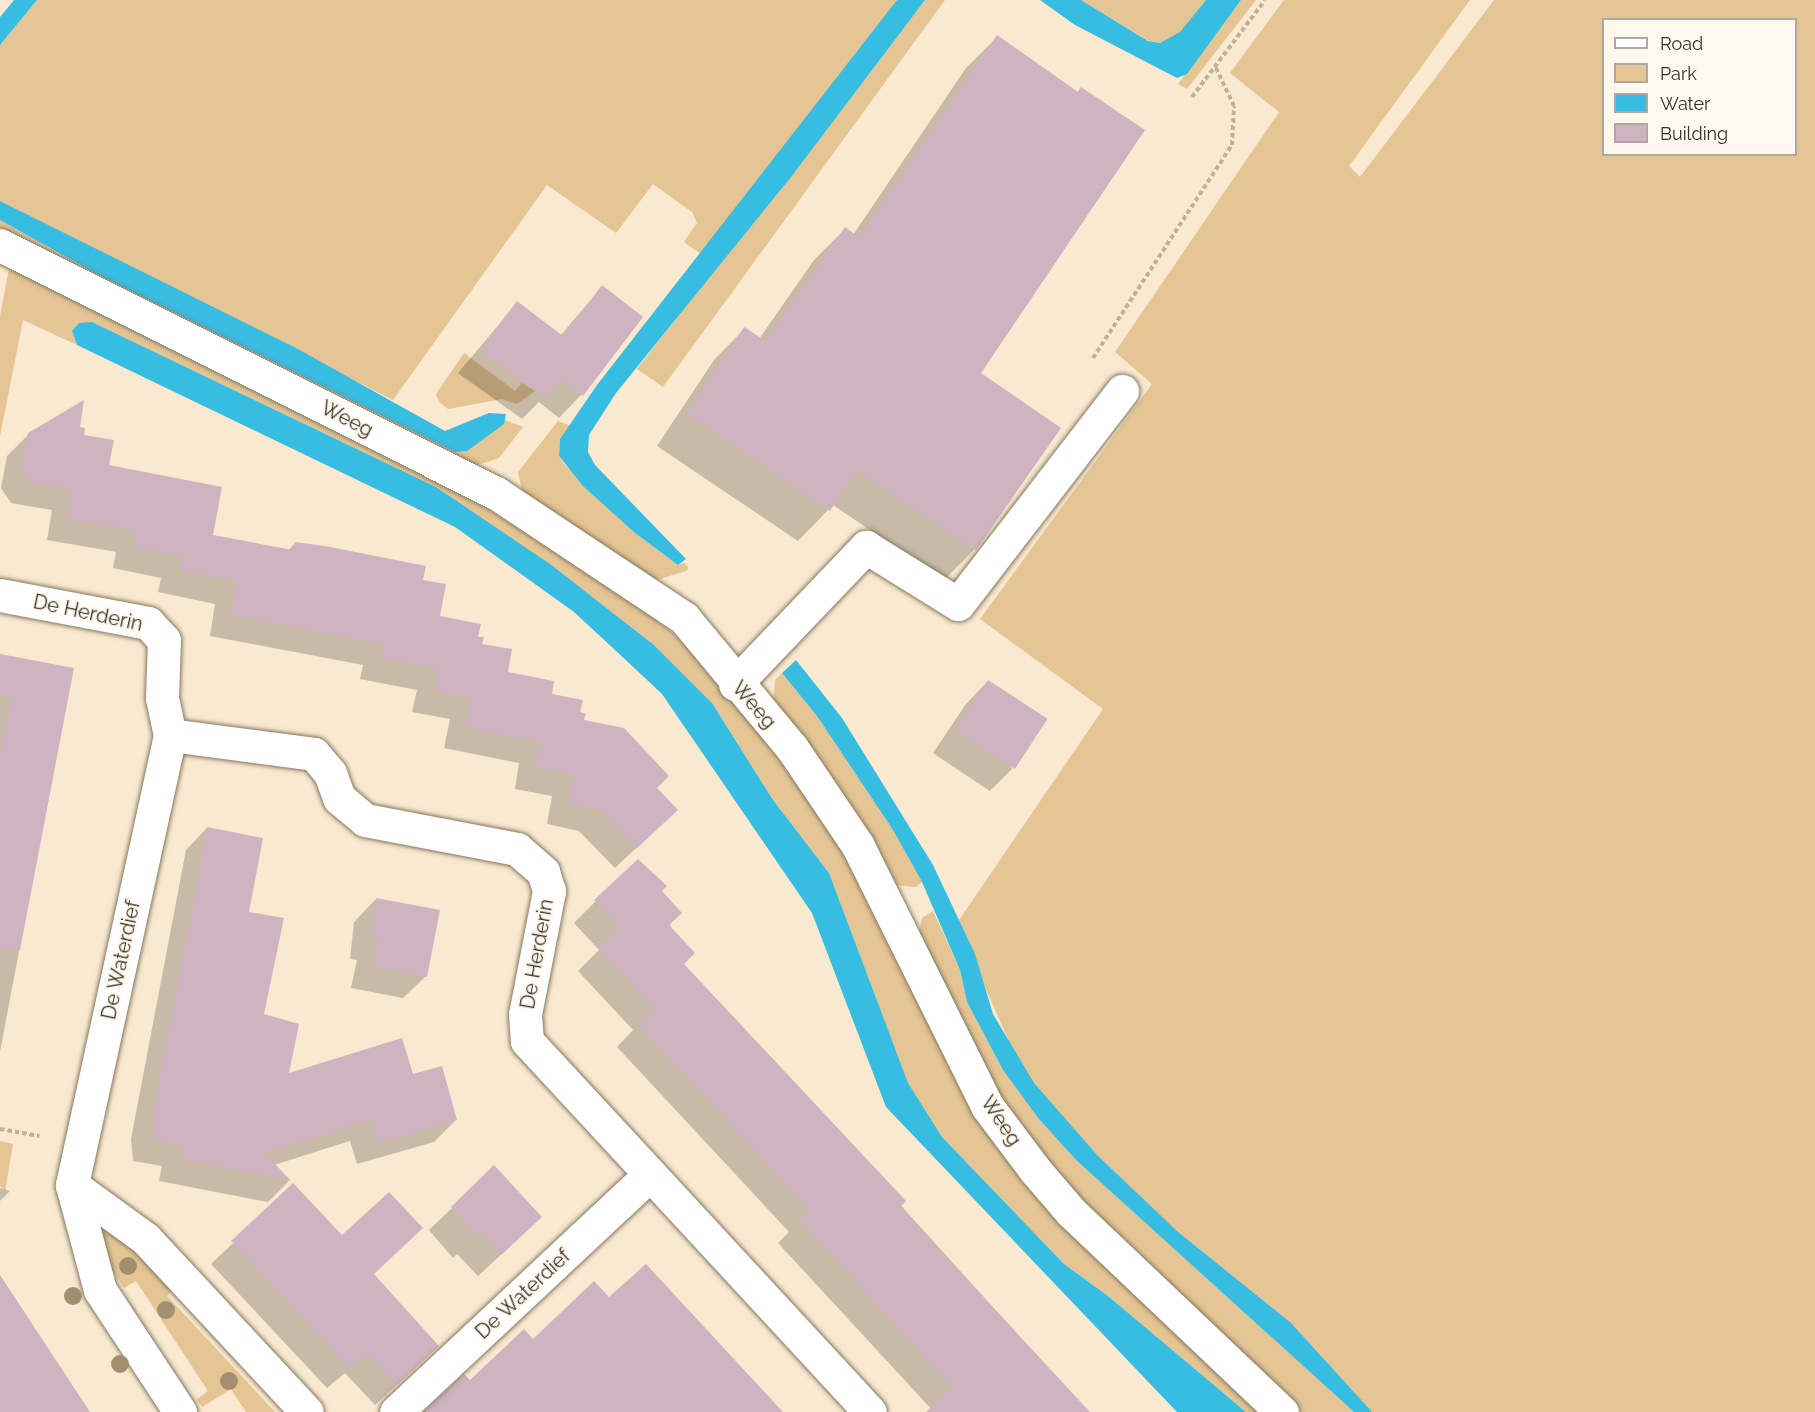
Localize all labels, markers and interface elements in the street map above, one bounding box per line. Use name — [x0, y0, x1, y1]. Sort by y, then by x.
legend — [1602, 18, 1797, 156]
text: Road — [1660, 33, 1703, 54]
text: Park — [1660, 63, 1697, 84]
text: Water — [1660, 93, 1710, 114]
text: Building — [1660, 123, 1728, 144]
street label: Weeg — [317, 396, 377, 442]
street label: De Herderin — [31, 590, 145, 636]
street label: Weeg — [727, 676, 781, 734]
street label: De Herderin — [516, 897, 558, 1011]
street label: De Waterdief — [97, 898, 145, 1022]
street label: Weeg — [976, 1091, 1026, 1151]
street label: De Waterdief — [470, 1244, 576, 1344]

